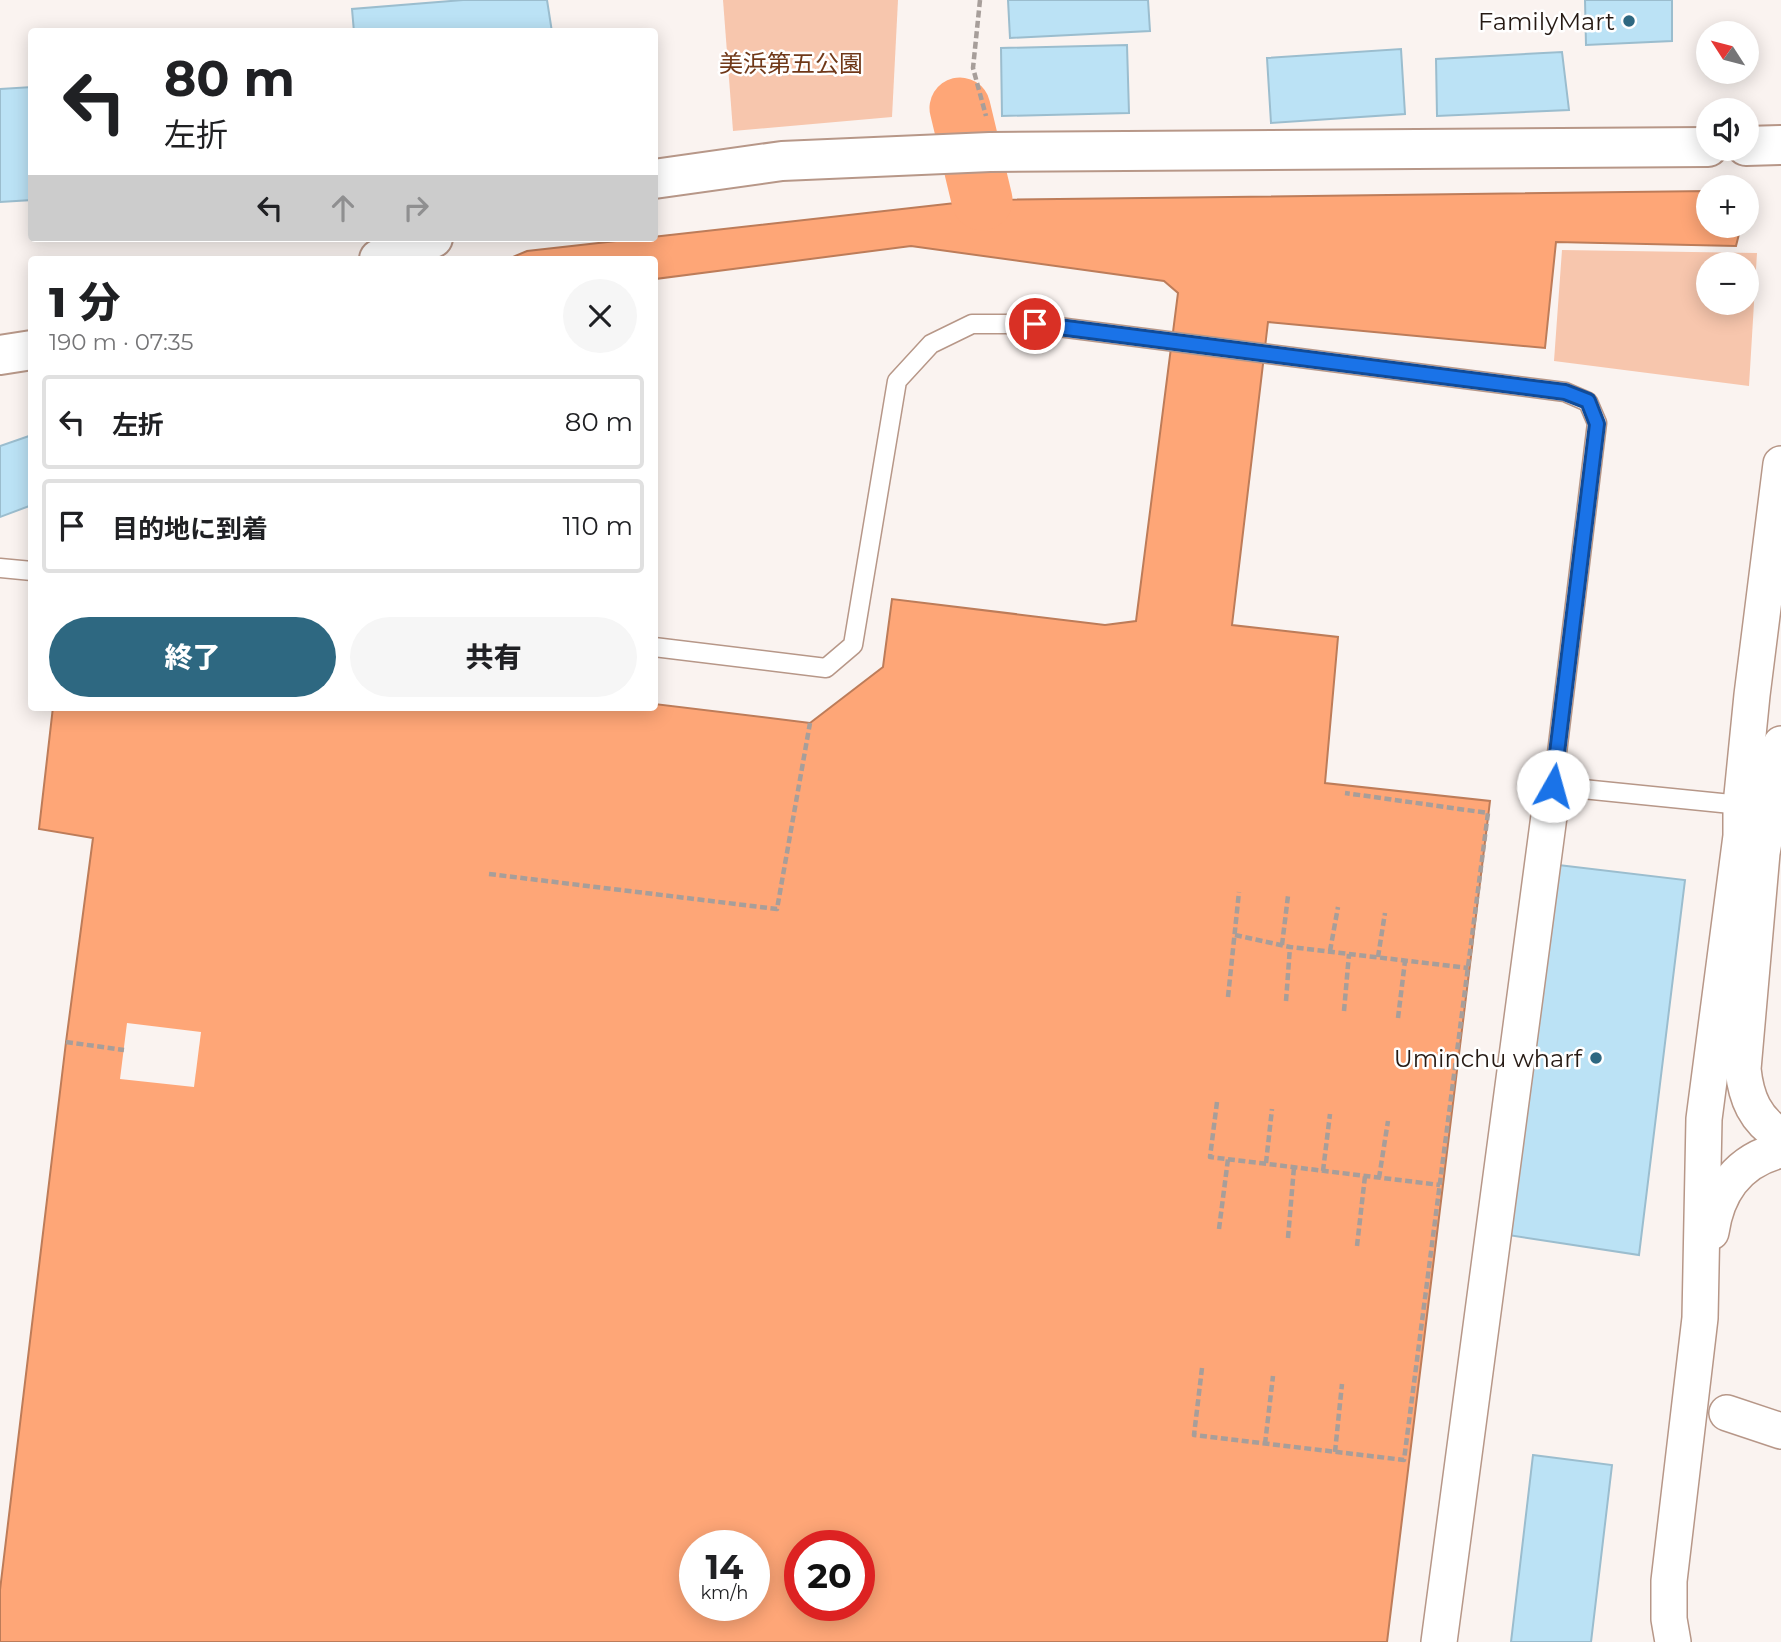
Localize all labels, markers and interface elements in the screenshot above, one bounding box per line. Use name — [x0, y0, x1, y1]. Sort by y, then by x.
place label: FamilyMart — [1478, 7, 1615, 36]
marker: FamilyMart — [1621, 13, 1637, 29]
north arrow — [1696, 21, 1759, 84]
map controls — [1696, 21, 1759, 315]
text: 80 m — [164, 49, 295, 108]
park label: 美浜第五公園 — [719, 49, 863, 78]
icon: left — [49, 56, 140, 147]
button: sound — [1696, 98, 1759, 161]
text: 左折 — [164, 115, 228, 154]
button: + — [1696, 175, 1759, 238]
icon: left — [251, 189, 289, 227]
icon: ahead — [324, 189, 362, 227]
icon: right — [397, 189, 435, 227]
button: − — [1696, 252, 1759, 315]
text: 1 分 — [49, 276, 120, 328]
button: close — [563, 279, 637, 353]
pin — [1005, 294, 1065, 354]
icon: arrive — [1016, 305, 1054, 343]
text: 190 m · 07:35 — [49, 328, 194, 356]
icon: left — [53, 403, 91, 441]
text: 80 m — [565, 406, 633, 438]
text: 左折 — [112, 409, 164, 441]
icon: arrive — [53, 507, 91, 545]
text: 110 m — [563, 510, 633, 542]
text: 目的地に到着 — [112, 513, 268, 545]
button: 終了 — [49, 617, 336, 697]
button: 共有 — [350, 617, 637, 697]
position arrow — [1516, 749, 1590, 823]
place label: Uminchu wharf — [1394, 1044, 1583, 1073]
marker: Uminchu wharf — [1588, 1050, 1604, 1066]
speed limit sign: 20 — [784, 1530, 875, 1621]
text: 14 — [706, 1545, 743, 1588]
text: km/h — [700, 1582, 749, 1604]

